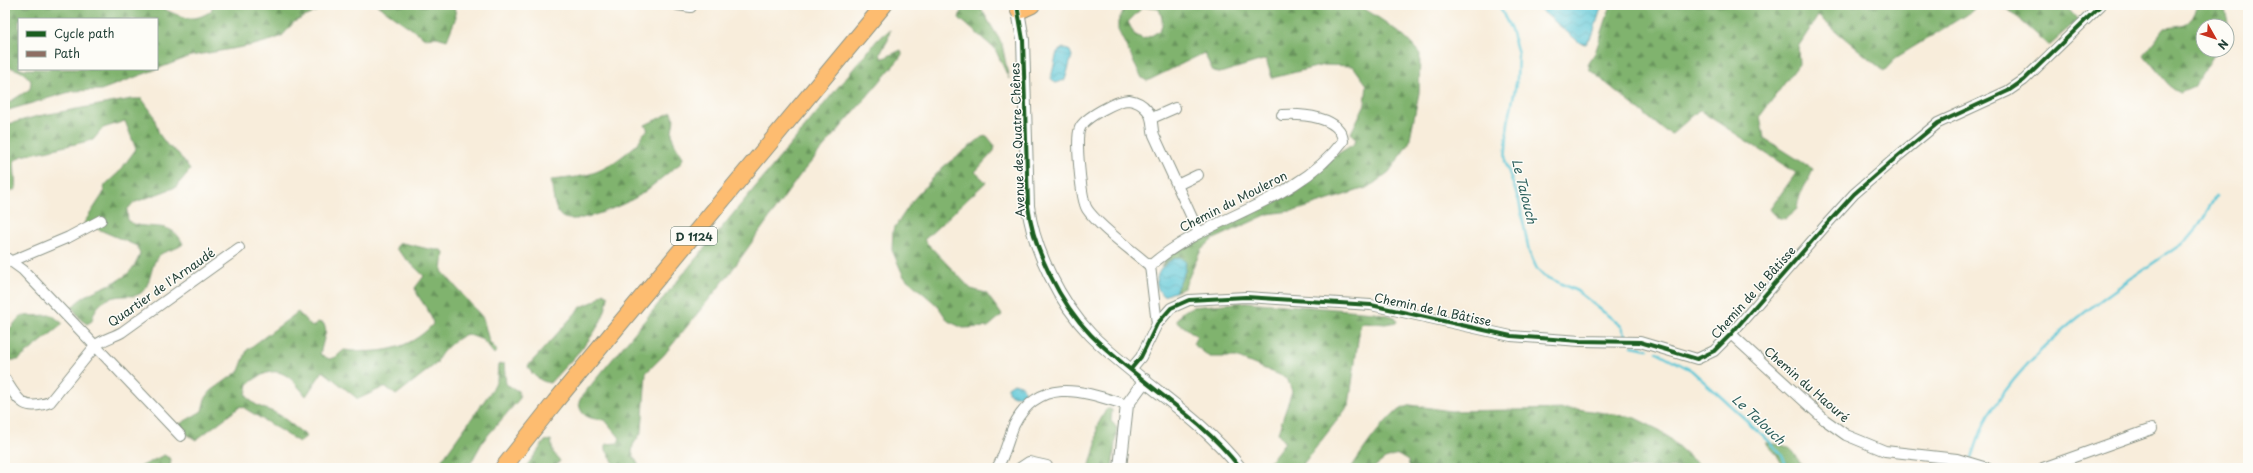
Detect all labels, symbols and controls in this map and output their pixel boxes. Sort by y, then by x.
legend [18,18,158,70]
north arrow [2195,18,2235,58]
text: Cycle path [54,24,115,42]
text: N [2214,36,2233,54]
text: Path [54,44,80,62]
street label: Avenue des Quatre Chênes [1005,62,1029,218]
water label: Le Talouch [1508,157,1542,226]
street label: Chemin du Mouleron [1176,166,1290,236]
road number: D 1124 [671,227,717,245]
street label: Chemin de la Bâtisse [1706,242,1800,342]
street label: Quartier de l'Arnaudé [104,243,218,331]
street label: Chemin de la Bâtisse [1373,288,1493,330]
street label: Chemin du Haouré [1761,342,1853,426]
water label: Le Talouch [1728,389,1790,449]

